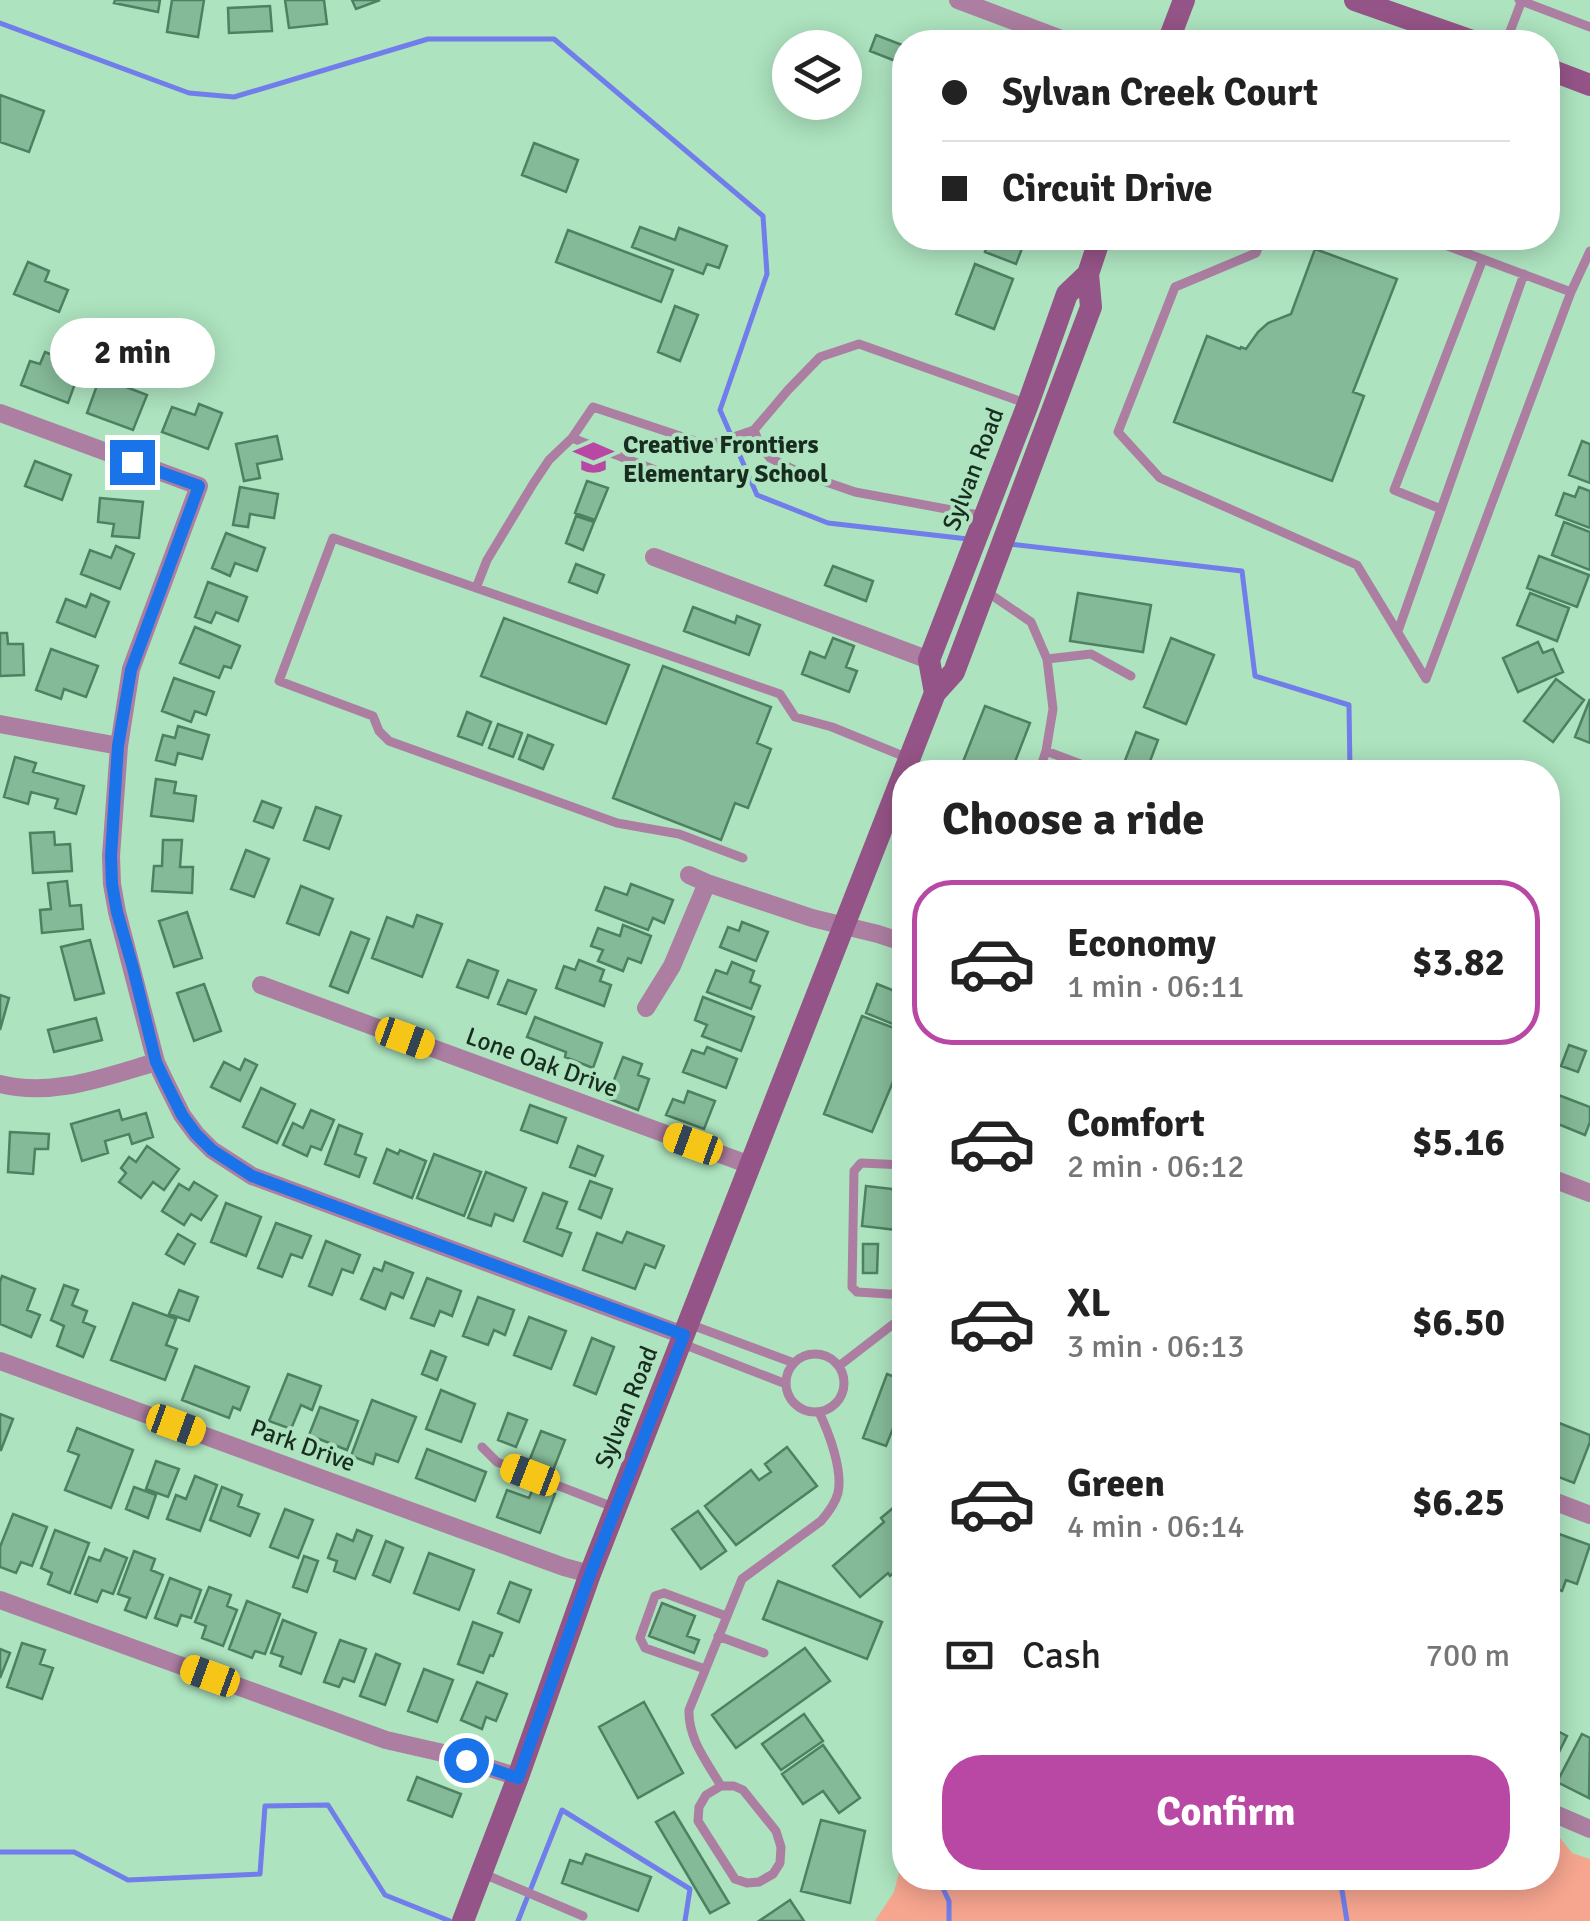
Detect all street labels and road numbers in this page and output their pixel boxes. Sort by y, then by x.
street label: Sylvan Road [935,403,1011,535]
street label: Lone Oak Drive [462,1020,622,1104]
street label: Sylvan Road [588,1341,664,1473]
street label: Park Drive [246,1412,360,1478]

